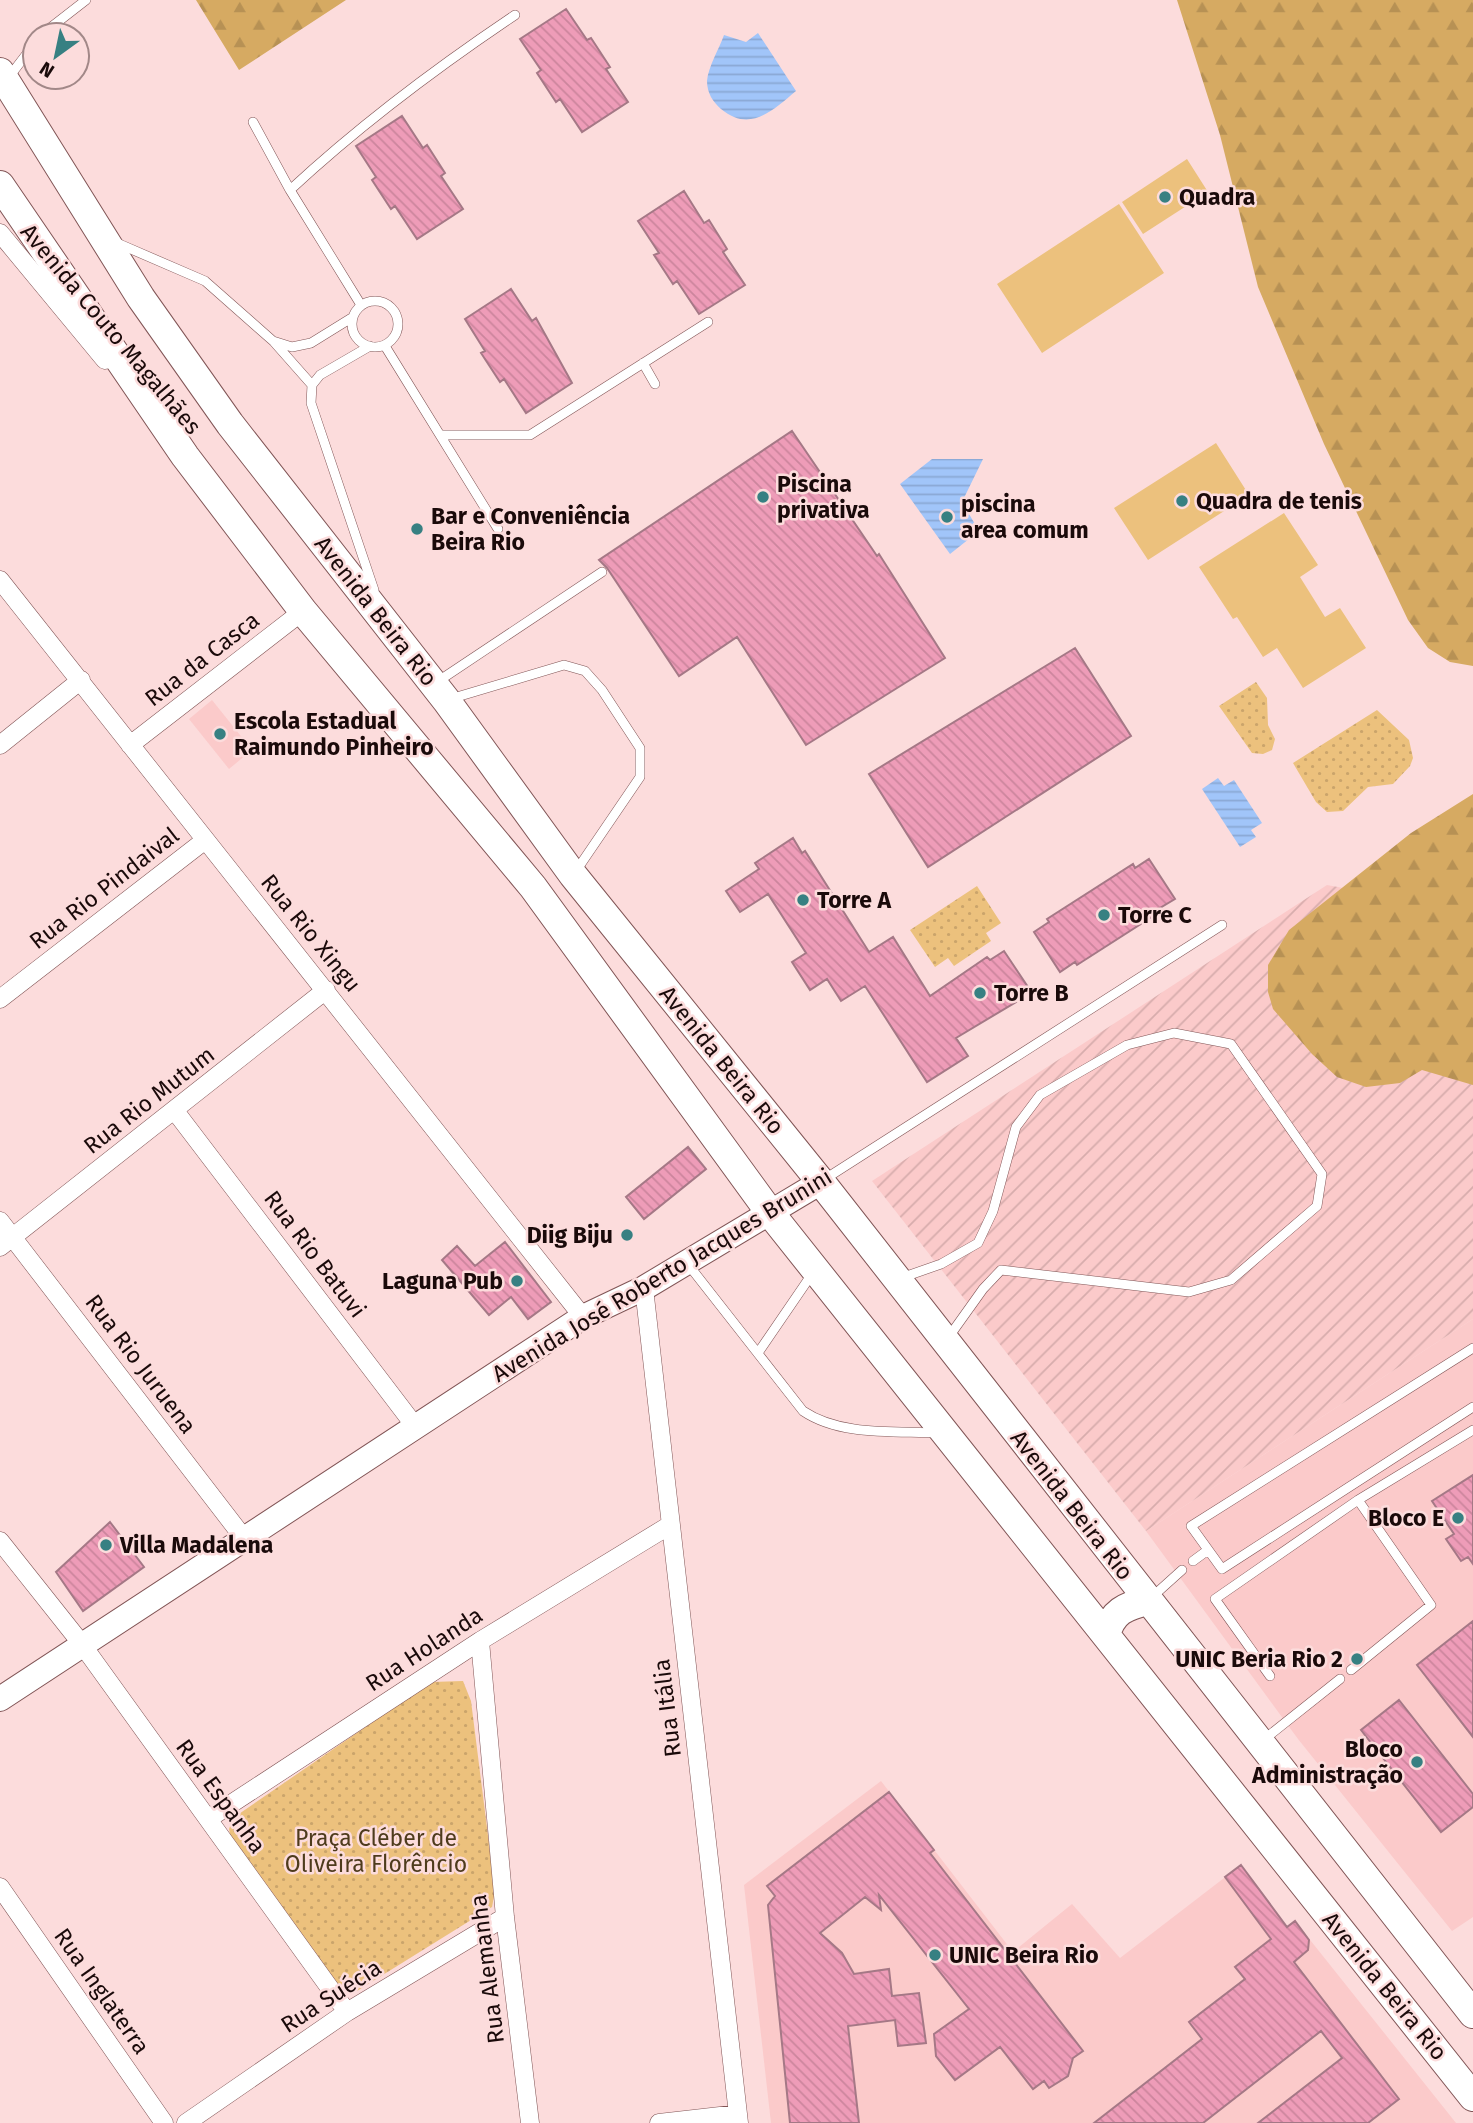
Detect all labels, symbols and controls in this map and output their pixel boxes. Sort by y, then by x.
north arrow [21,21,91,91]
text: N [35,57,59,83]
place label: Quadra [1179,183,1255,211]
marker: Quadra [1157,189,1173,205]
street label: Avenida Couto Magalhães [15,218,207,440]
place label: Piscina privativa [777,470,870,524]
place label: Quadra de tenis [1196,487,1362,515]
marker: Piscina privativa [755,489,771,505]
place label: piscina area comum [961,490,1089,544]
marker: Quadra de tenis [1174,493,1190,509]
place label: Bar e Conveniência Beira Rio [431,502,630,556]
marker: piscina area comum [939,509,955,525]
marker: Bar e Conveniência Beira Rio [409,521,425,537]
street label: Avenida Beira Rio [309,530,443,692]
street label: Rua da Casca [139,606,265,712]
place label: Escola Estadual Raimundo Pinheiro [234,707,434,761]
marker: Escola Estadual Raimundo Pinheiro [212,726,228,742]
street label: Rua Rio Pindaival [24,821,184,955]
street label: Rua Rio Xingu [255,868,367,998]
place label: Torre A [817,886,891,914]
marker: Torre A [795,892,811,908]
place label: Torre C [1118,901,1192,929]
marker: Torre C [1096,907,1112,923]
place label: Torre B [994,979,1069,1007]
street label: Avenida Beira Rio [654,980,790,1140]
marker: Torre B [972,985,988,1001]
street label: Rua Rio Mutum [78,1040,220,1160]
street label: Avenida José Roberto Jacques Brunini [487,1162,837,1388]
street label: Rua Rio Batuvi [258,1185,372,1323]
place label: Diig Biju [527,1221,613,1249]
marker: Diig Biju [619,1227,635,1243]
place label: Laguna Pub [382,1267,503,1295]
marker: Laguna Pub [509,1273,525,1289]
street label: Rua Rio Juruena [80,1289,202,1439]
street label: Avenida Beira Rio [1005,1424,1139,1586]
place label: Bloco E [1368,1504,1444,1532]
marker: Bloco E [1450,1510,1466,1526]
place label: Villa Madalena [119,1531,273,1559]
marker: Villa Madalena [98,1537,114,1553]
street label: Rua Holanda [360,1601,488,1697]
place label: UNIC Beria Rio 2 [1175,1645,1343,1673]
marker: UNIC Beria Rio 2 [1349,1651,1365,1667]
street label: Rua Itália [647,1657,687,1759]
street label: Rua Espanha [170,1733,272,1859]
place label: Bloco Administração [1251,1735,1403,1790]
marker: Bloco Administração [1409,1754,1425,1770]
park label: Praça Cléber de Oliveira Florêncio [285,1824,467,1878]
street label: Rua Alemanha [464,1893,510,2045]
street label: Avenida Beira Rio [1317,1906,1453,2066]
street label: Rua Inglaterra [48,1923,156,2059]
place label: UNIC Beira Rio [949,1941,1099,1969]
marker: UNIC Beira Rio [927,1947,943,1963]
street label: Rua Suécia [275,1953,387,2039]

